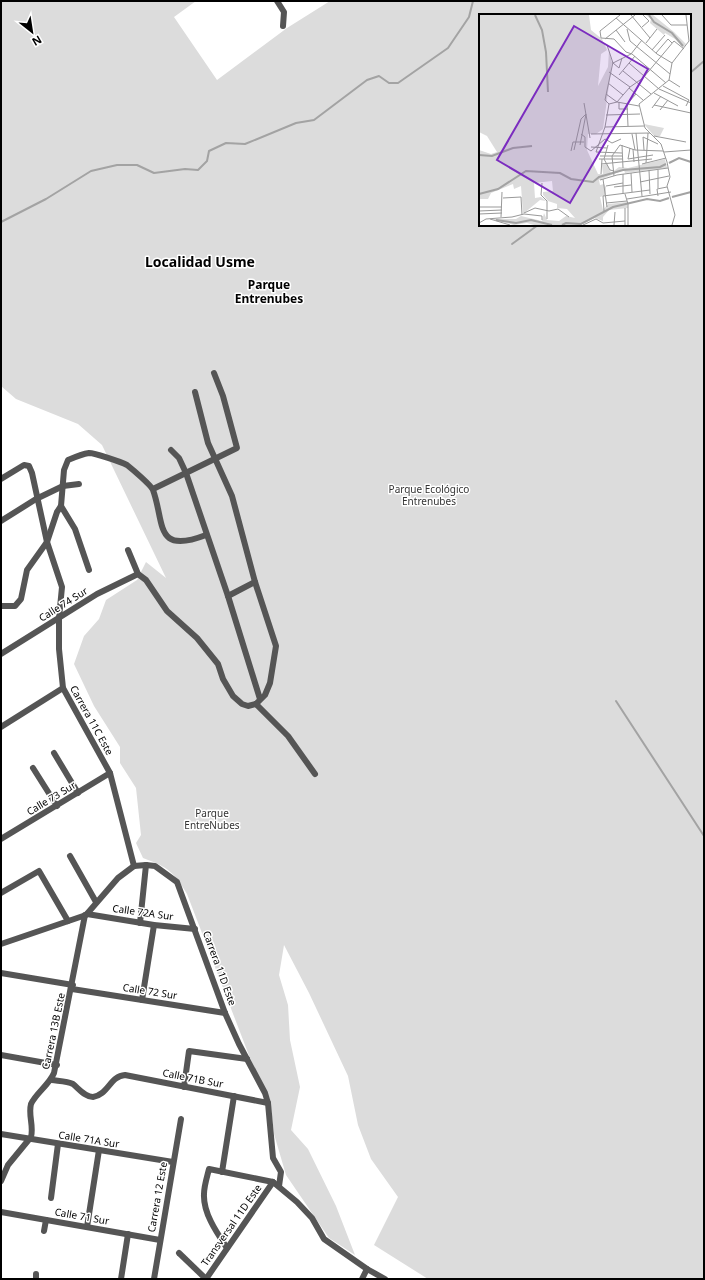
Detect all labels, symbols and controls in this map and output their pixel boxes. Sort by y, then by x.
north arrow [12,12,52,52]
inset map [479,14,691,226]
text: N [30,32,45,50]
district label: Localidad Usme [145,252,255,271]
district label: Parque Entrenubes [235,276,303,307]
park label: Parque Ecológico Entrenubes [389,482,469,508]
street label: Calle 74 Sur [36,583,90,625]
street label: Carrera 11C Este [67,683,117,758]
street label: Calle 73 Sur [24,778,78,818]
park label: Parque EntreNubes [184,806,240,832]
street label: Calle 72A Sur [112,901,174,923]
street label: Carrera 11D Este [200,929,240,1008]
street label: Calle 72 Sur [122,980,178,1002]
street label: Carrera 13B Este [38,991,68,1071]
street label: Calle 71B Sur [161,1065,225,1091]
street label: Calle 71A Sur [58,1127,120,1151]
street label: Carrera 12 Este [144,1160,170,1233]
street label: Transversal 11D Este [197,1181,265,1269]
street label: Calle 71 Sur [54,1204,110,1228]

